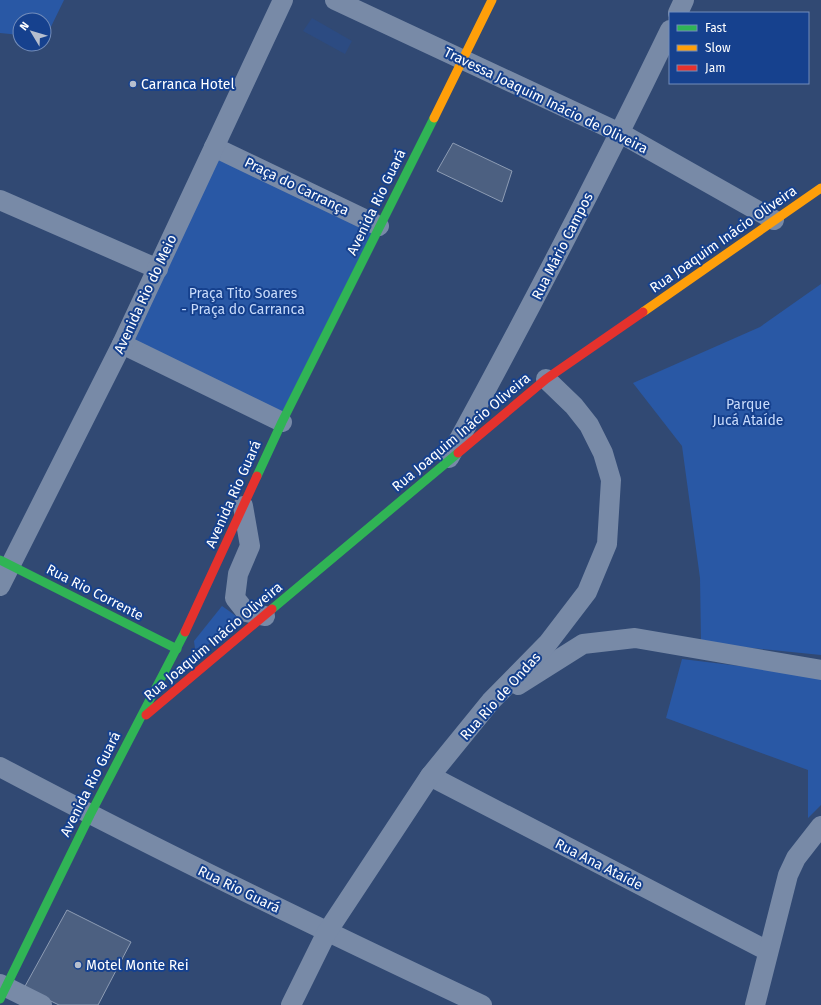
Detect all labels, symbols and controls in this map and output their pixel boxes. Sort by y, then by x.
north arrow [12,12,52,52]
legend [669,12,809,84]
text: N [17,19,32,33]
text: Fast [705,21,727,35]
text: Slow [705,41,731,55]
street label: Travessa Joaquim Inácio de Oliveira [441,44,650,157]
text: Jam [705,61,725,75]
place label: Carranca Hotel [141,76,235,93]
marker: Carranca Hotel [128,79,138,89]
street label: Avenida Rio Guará [343,146,409,258]
street label: Praça do Carrança [242,154,352,219]
street label: Rua Joaquim Inácio Oliveira [647,182,800,297]
street label: Rua Mário Campos [528,189,597,303]
street label: Avenida Rio do Meio [110,232,181,357]
park label: Praça Tito Soares - Praça do Carranca [181,285,305,318]
street label: Rua Joaquim Inácio Oliveira [389,370,534,495]
park label: Parque Jucá Ataíde [713,396,783,429]
street label: Avenida Rio Guará [202,438,265,551]
street label: Rua Rio Corrente [43,561,146,624]
street label: Rua Joaquim Inácio Oliveira [141,579,286,704]
street label: Rua Rio de Ondas [456,649,545,744]
street label: Avenida Rio Guará [57,729,124,840]
street label: Rua Ana Ataíde [552,835,645,894]
street label: Rua Rio Guará [195,862,283,917]
place label: Motel Monte Rei [86,957,189,974]
marker: Motel Monte Rei [73,960,83,970]

